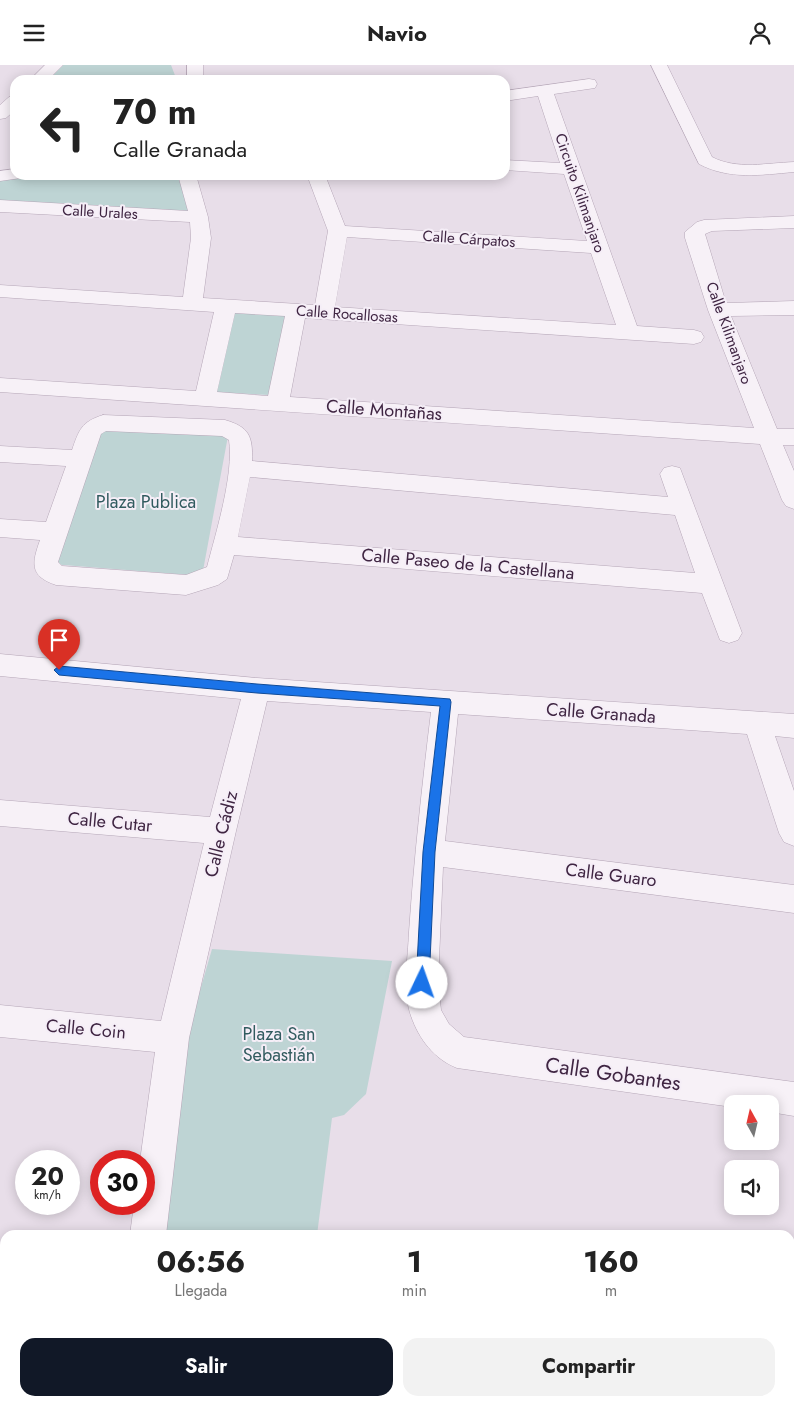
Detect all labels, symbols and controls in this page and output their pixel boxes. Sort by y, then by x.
text: Navio [367,17,427,49]
icon: menu [20,19,48,47]
icon: person [746,19,774,47]
text: 70 m [113,87,196,137]
icon: left [30,95,95,160]
street label: Circuito Kilimanjaro [549,130,611,256]
text: Calle Granada [113,133,247,165]
street label: Calle Urales [62,199,138,225]
street label: Calle Cárpatos [422,225,516,253]
street label: Calle Kilimanjaro [700,279,758,387]
street label: Calle Rocallosas [295,299,399,329]
street label: Calle Montañas [325,393,443,427]
park label: Plaza Publica [96,489,196,515]
street label: Calle Paseo de la Castellana [360,542,576,586]
pin [38,619,80,670]
icon: arrive [45,626,73,654]
street label: Calle Granada [545,696,657,730]
street label: Calle Cádiz [198,787,244,880]
street label: Calle Cutar [67,805,154,839]
street label: Calle Guaro [564,857,658,894]
position arrow [395,956,447,1008]
street label: Calle Coin [45,1013,127,1045]
park label: Plaza San Sebastián [243,1021,315,1068]
street label: Calle Gobantes [543,1050,683,1098]
north arrow [724,1095,779,1150]
map controls [724,1095,779,1215]
speed limit sign: 30 [90,1150,155,1215]
text: 20 [31,1158,64,1194]
button: sound [724,1160,779,1215]
text: km/h [34,1186,61,1204]
text: 06:56 [156,1240,245,1283]
text: 1 [407,1240,422,1283]
text: 160 [583,1240,639,1283]
text: Llegada [175,1279,227,1302]
text: min [402,1279,427,1302]
text: m [605,1279,617,1302]
button: Salir [20,1338,393,1396]
button: Compartir [403,1338,775,1396]

